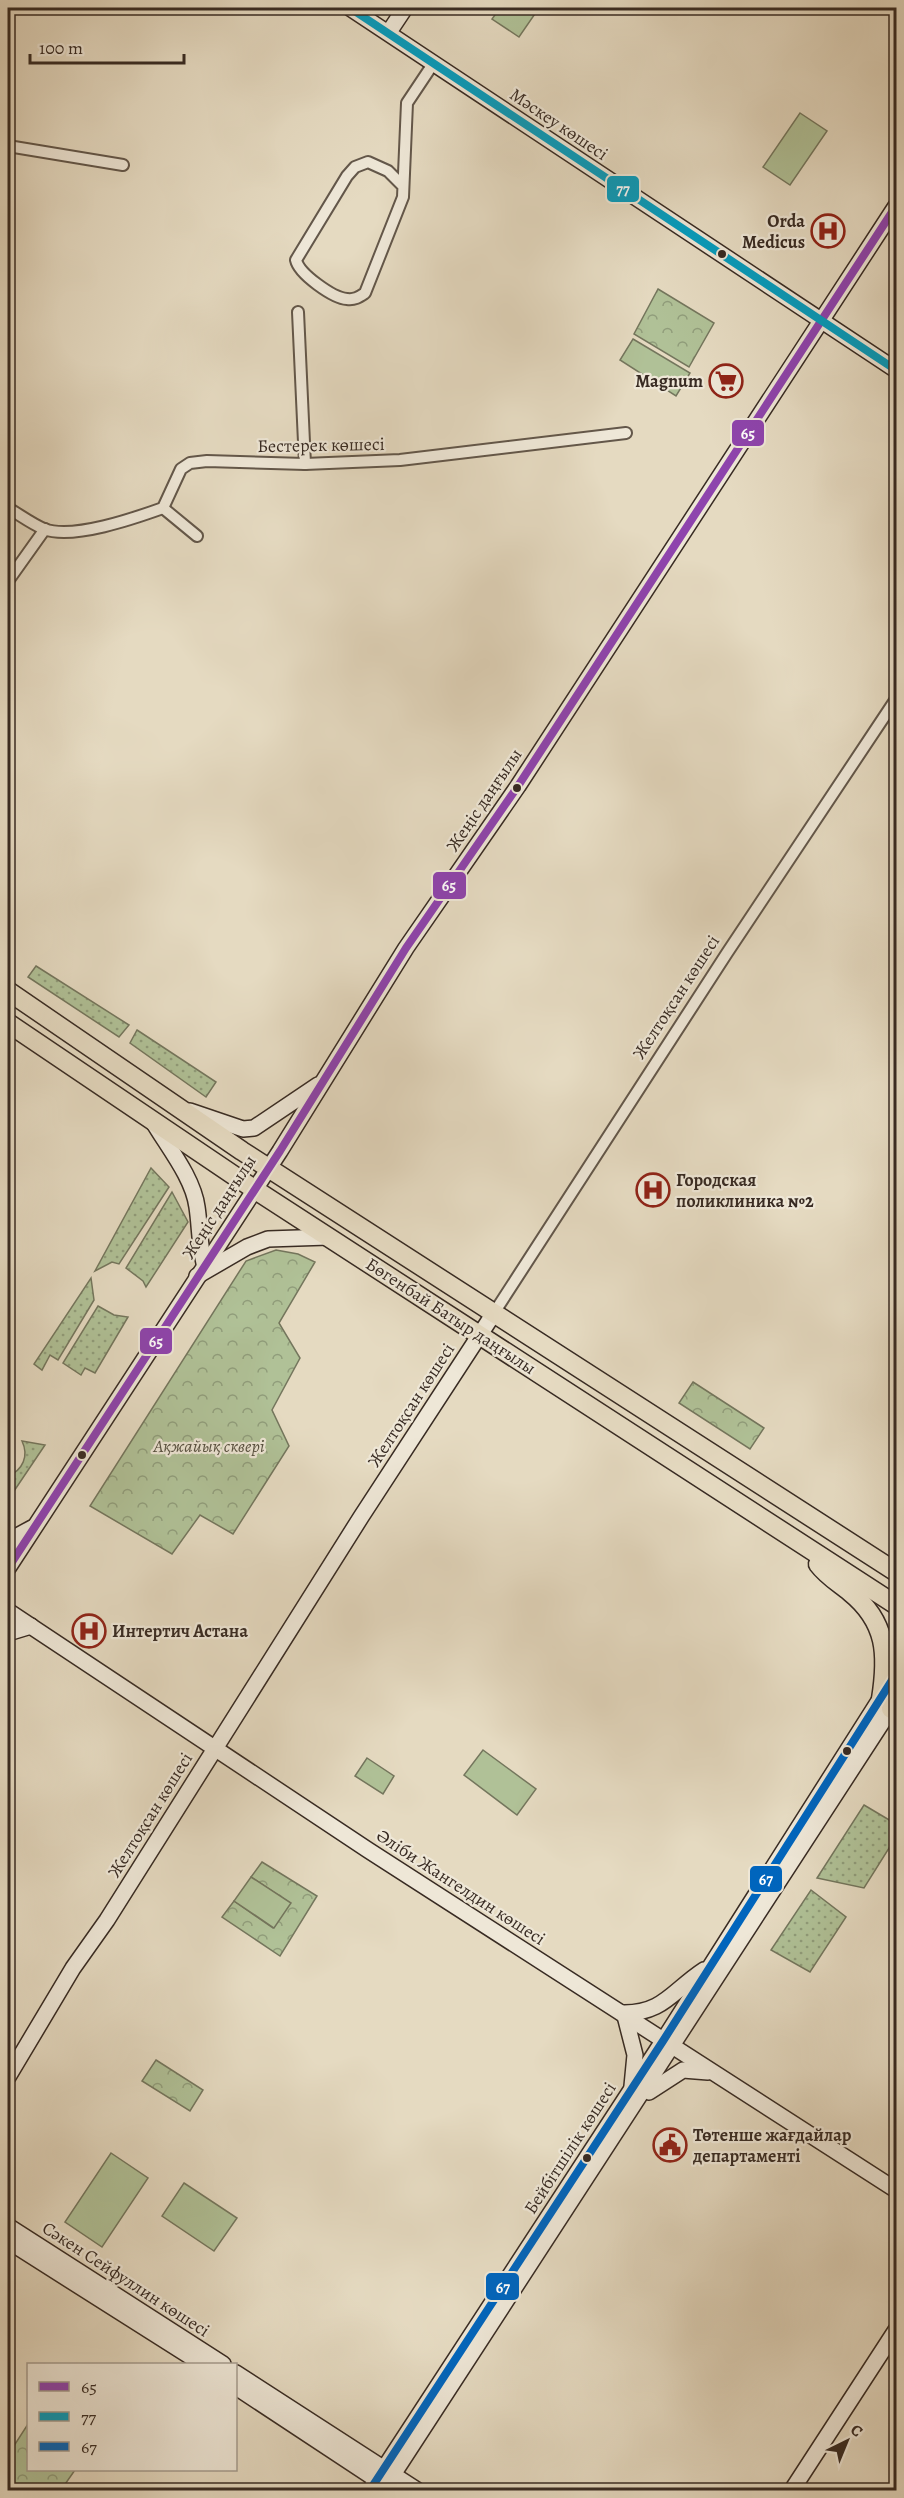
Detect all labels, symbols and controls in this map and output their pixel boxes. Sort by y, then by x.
scale bar [30,27,184,65]
text: 100 m [39,36,83,60]
street label: Мәскеу көшесі [505,82,613,166]
line badge: 77 [606,175,640,203]
text: 77 [616,179,630,201]
place label: Orda Medicus [742,209,805,254]
hospital icon: Orda Medicus [810,213,846,249]
unlabelled marker [716,248,728,260]
supermarket icon: Magnum [708,363,744,399]
place label: Magnum [635,369,703,393]
line badge: 65 [731,419,765,447]
text: 65 [741,423,755,445]
street label: Бестерек көшесі [257,432,385,458]
street label: Жеңіс даңғылы [441,744,527,856]
unlabelled marker [511,782,523,794]
line badge: 65 [432,871,467,900]
text: 65 [442,875,456,897]
street label: Желтоқсан көшесі [627,930,725,1064]
street label: Жеңіс даңғылы [176,1150,262,1264]
place label: Городская поликлиника №2 [676,1168,814,1213]
hospital icon: Городская поликлиника №2 [635,1172,671,1208]
street label: Бөгенбай Батыр даңғылы [361,1252,541,1380]
line badge: 65 [139,1327,173,1355]
text: 65 [149,1331,163,1353]
street label: Желтоқсан көшесі [362,1338,460,1472]
park label: Ақжайық сквері [152,1434,265,1458]
unlabelled marker [76,1449,88,1461]
hospital icon: Интертич Астана [71,1613,107,1649]
place label: Интертич Астана [112,1619,248,1643]
unlabelled marker [841,1745,853,1757]
street label: Желтоқсан көшесі [102,1748,198,1882]
street label: Әліби Жангелдин көшесі [372,1823,550,1951]
line badge: 67 [749,1865,783,1893]
text: 67 [759,1869,773,1891]
street label: Бейбітшілік көшесі [518,2077,622,2219]
place label: Төтенше жағдайлар департаменті [692,2123,852,2168]
public building icon: Төтенше жағдайлар департаменті [652,2127,688,2163]
unlabelled marker [581,2152,593,2164]
street label: Сәкен Сейфуллин көшесі [38,2216,214,2342]
line badge: 67 [485,2272,520,2301]
text: 67 [496,2277,510,2299]
legend [27,2363,237,2471]
text: 65 [81,2375,97,2399]
text: 77 [81,2405,97,2429]
north arrow [817,2411,877,2471]
text: С [845,2419,868,2442]
text: 67 [81,2435,97,2459]

